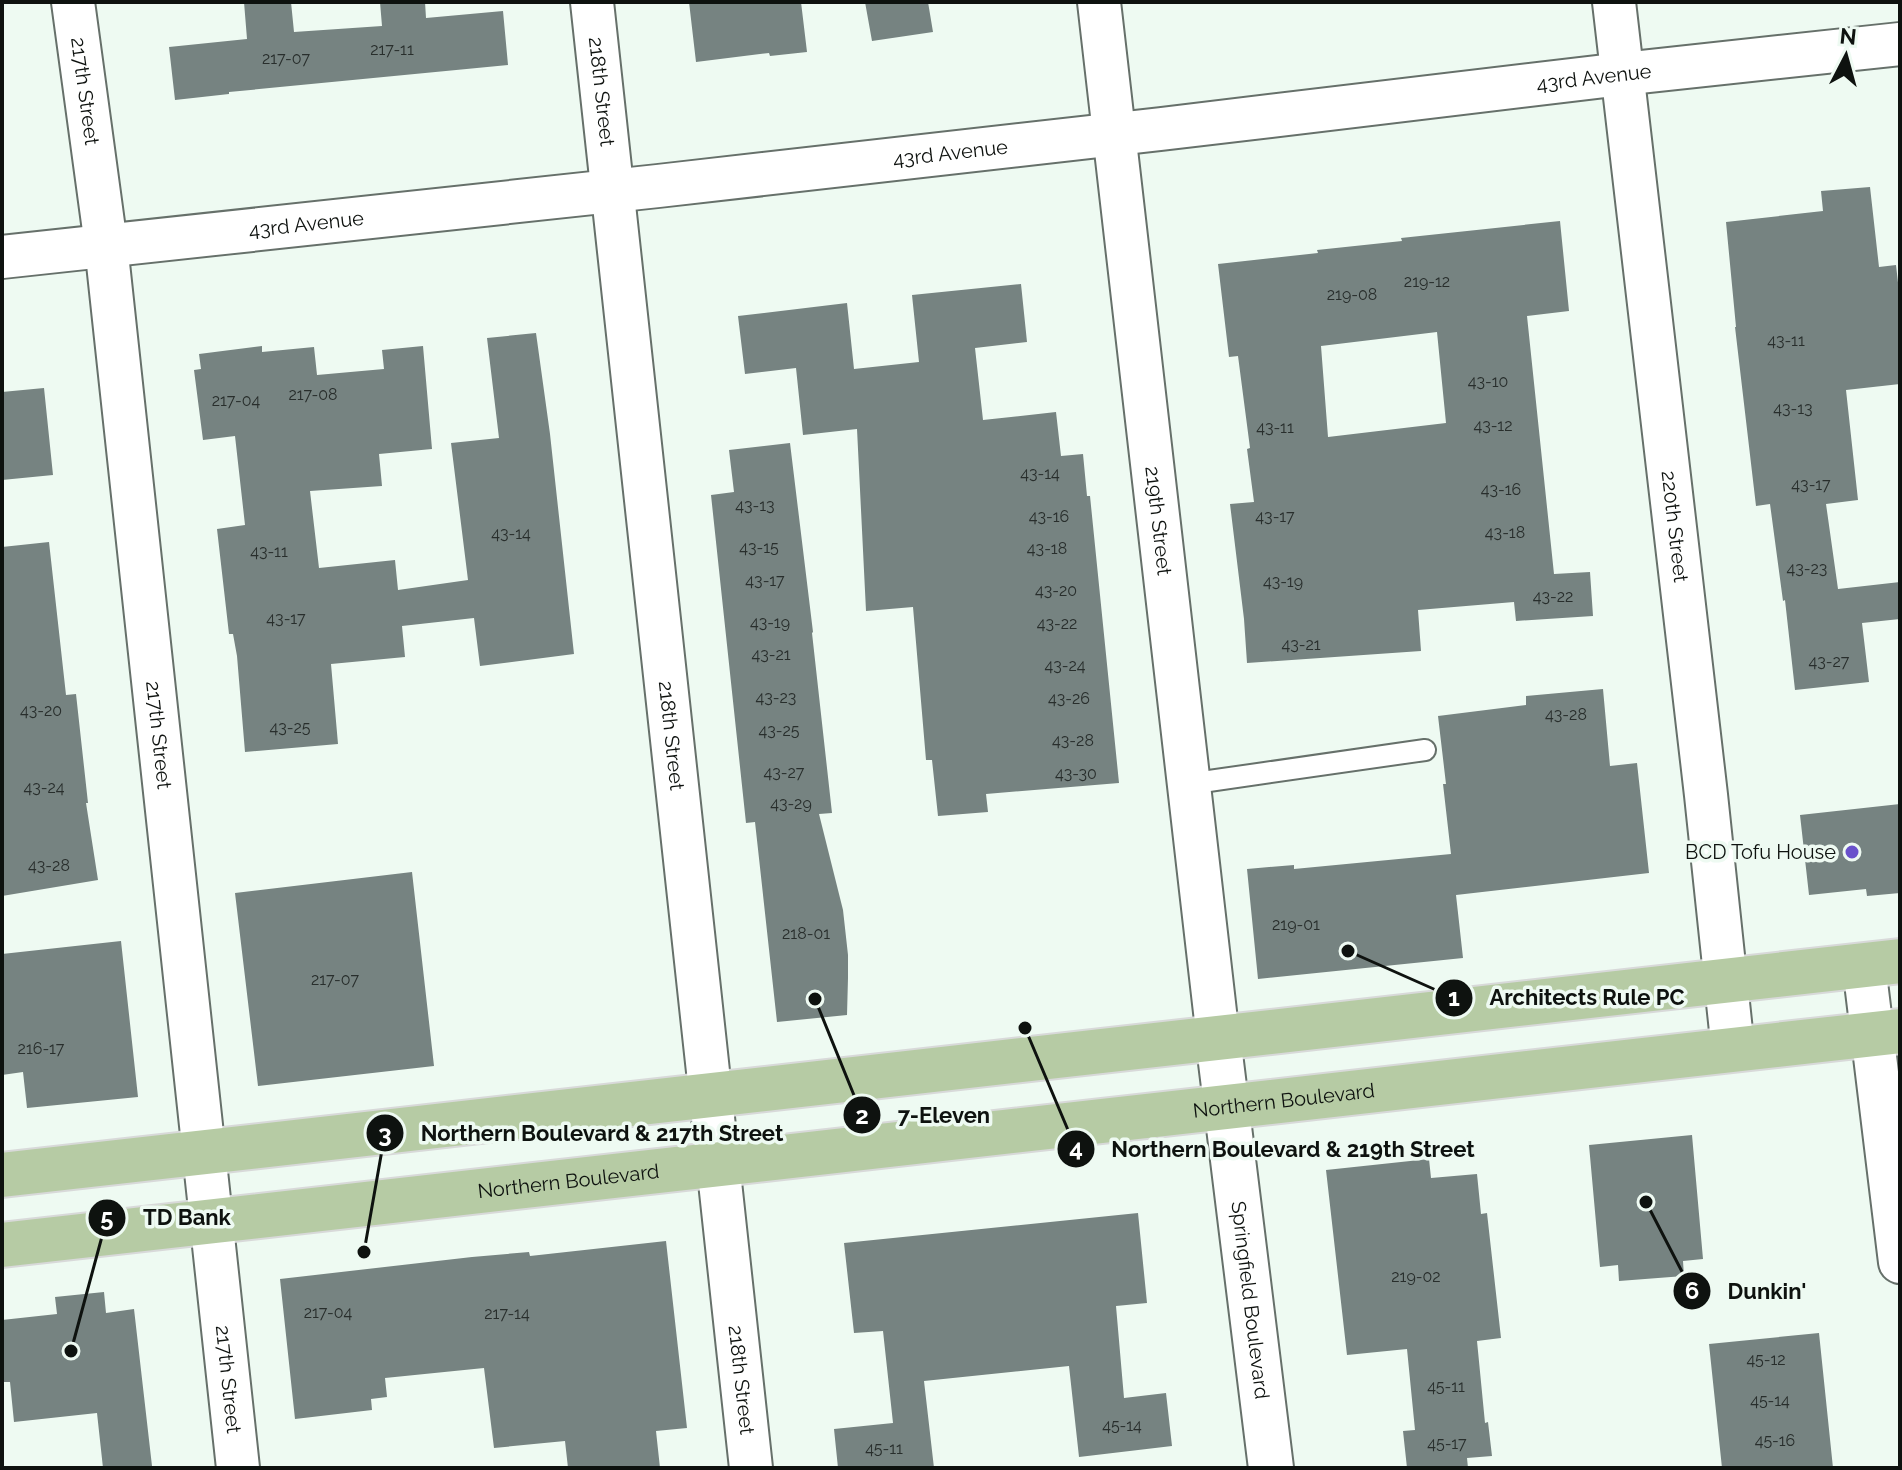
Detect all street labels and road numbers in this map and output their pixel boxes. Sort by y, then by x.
street label: 217th Street [66,36,104,147]
street label: 218th Street [584,36,620,148]
street label: 43rd Avenue [1535,59,1653,96]
street label: 43rd Avenue [892,134,1009,171]
street label: 43rd Avenue [247,206,365,242]
street label: 219th Street [1140,465,1177,577]
street label: 220th Street [1656,469,1693,584]
street label: 217th Street [141,680,177,790]
street label: 218th Street [654,680,689,792]
street label: Northern Boulevard [1192,1078,1376,1123]
street label: Northern Boulevard [476,1159,661,1203]
street label: Springfield Boulevard [1226,1200,1274,1400]
street label: 217th Street [211,1324,246,1435]
street label: 218th Street [724,1324,759,1436]

